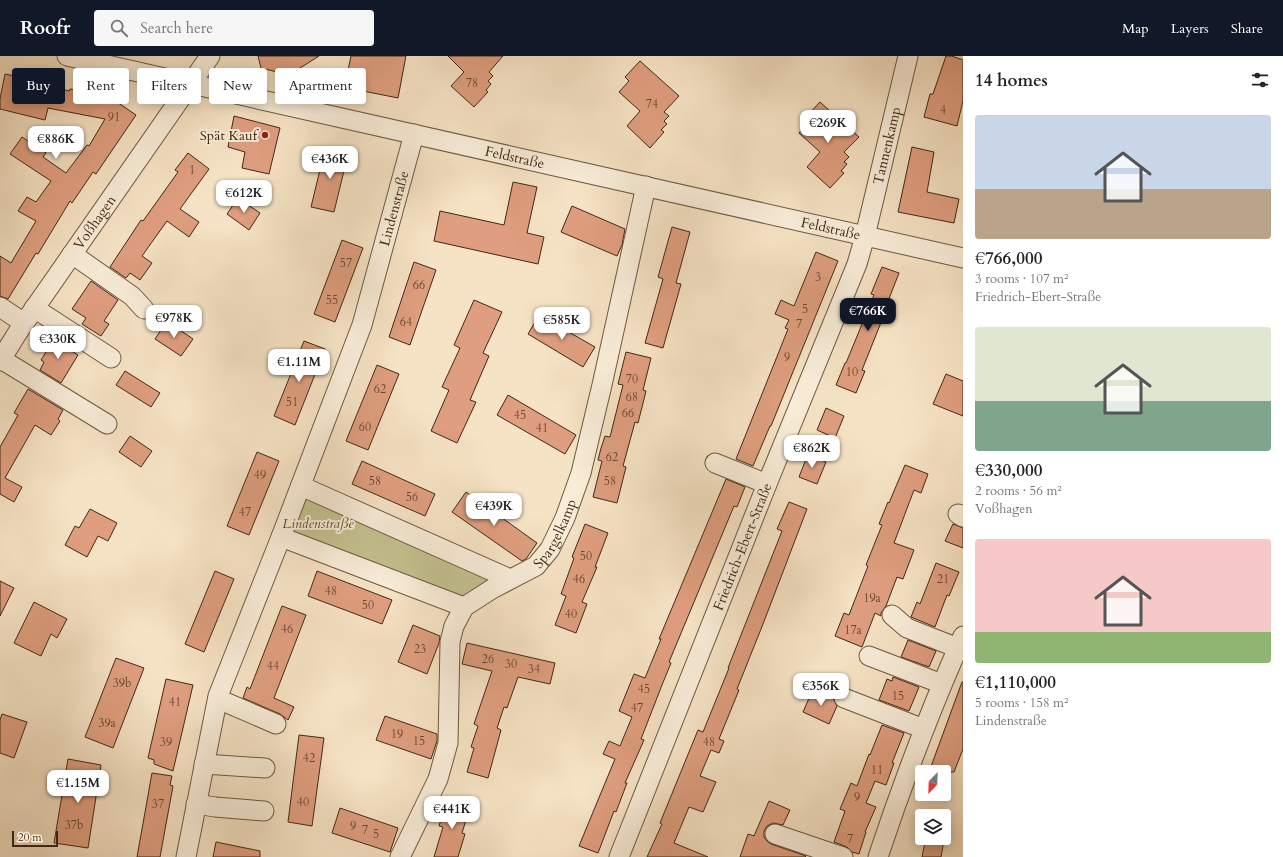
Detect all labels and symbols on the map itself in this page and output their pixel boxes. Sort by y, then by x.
house number: 78 [466,75,478,91]
house number: 74 [646,96,658,112]
house number: 4 [940,102,946,118]
street label: Tannenkamp [869,105,906,187]
house number: 91 [108,109,120,125]
pin: €269K [800,110,856,144]
pin: €886K [28,126,84,160]
place label: Spät Kauf [200,126,260,145]
marker: Spät Kauf [260,130,270,140]
street label: Feldstraße [483,142,546,173]
pin: €436K [302,146,358,180]
house number: 1 [189,162,195,178]
street label: Lindenstraße [375,169,414,248]
pin: €612K [216,180,272,214]
street label: Voßhagen [69,191,120,253]
street label: Feldstraße [799,213,862,245]
house number: 57 [340,255,352,271]
house number: 3 [815,269,821,285]
house number: 66 [413,277,425,293]
house number: 55 [326,292,338,308]
pin: €766K [840,298,896,332]
house number: 5 [802,301,808,317]
pin: €978K [146,305,202,339]
pin: €585K [534,307,590,341]
house number: 64 [400,314,412,330]
house number: 7 [796,316,802,332]
pin: €330K [30,326,86,360]
pin: €1.11M [266,349,332,383]
house number: 9 [784,349,790,365]
house number: 10 [846,364,858,380]
house number: 70 [626,371,638,387]
house number: 62 [374,381,386,397]
house number: 68 [626,389,638,405]
house number: 51 [286,394,298,410]
house number: 66 [622,405,634,421]
house number: 45 [514,407,526,423]
house number: 60 [359,419,371,435]
house number: 41 [536,420,548,436]
pin: €862K [784,435,840,469]
house number: 62 [606,449,618,465]
house number: 49 [254,467,266,483]
house number: 58 [369,473,381,489]
house number: 58 [604,473,616,489]
street label: Friedrich-Ebert-Straße [709,480,777,613]
house number: 56 [406,489,418,505]
pin: €439K [466,493,522,527]
street label: Spargelkamp [529,496,581,573]
house number: 47 [239,504,251,520]
park label: Lindenstraße [282,514,354,533]
house number: 50 [580,548,592,564]
house number: 46 [573,571,585,587]
house number: 21 [937,571,949,587]
house number: 48 [325,583,337,599]
house number: 19a [863,590,882,606]
house number: 50 [362,597,374,613]
house number: 40 [565,606,577,622]
house number: 46 [281,621,293,637]
house number: 17a [844,622,863,638]
house number: 23 [414,641,426,657]
house number: 26 [482,651,494,667]
house number: 30 [505,656,517,672]
house number: 44 [267,658,279,674]
house number: 34 [528,661,540,677]
pin: €356K [793,673,849,707]
house number: 39b [113,675,131,691]
house number: 45 [638,681,650,697]
house number: 15 [892,688,904,704]
house number: 41 [169,694,181,710]
house number: 47 [631,700,643,716]
house number: 39a [98,715,117,731]
house number: 19 [391,726,403,742]
house number: 15 [413,733,425,749]
house number: 39 [160,734,172,750]
house number: 48 [703,734,715,750]
house number: 42 [303,750,315,766]
house number: 11 [871,762,883,778]
north arrow [915,765,951,801]
pin: €1.15M [45,770,111,804]
house number: 9 [854,789,860,805]
house number: 40 [297,794,309,810]
house number: 37 [152,796,164,812]
pin: €441K [424,796,480,830]
house number: 37b [65,817,83,833]
house number: 9 [350,818,356,834]
house number: 7 [362,822,368,838]
house number: 5 [373,826,379,842]
scale bar [12,829,58,848]
house number: 7 [847,831,853,847]

